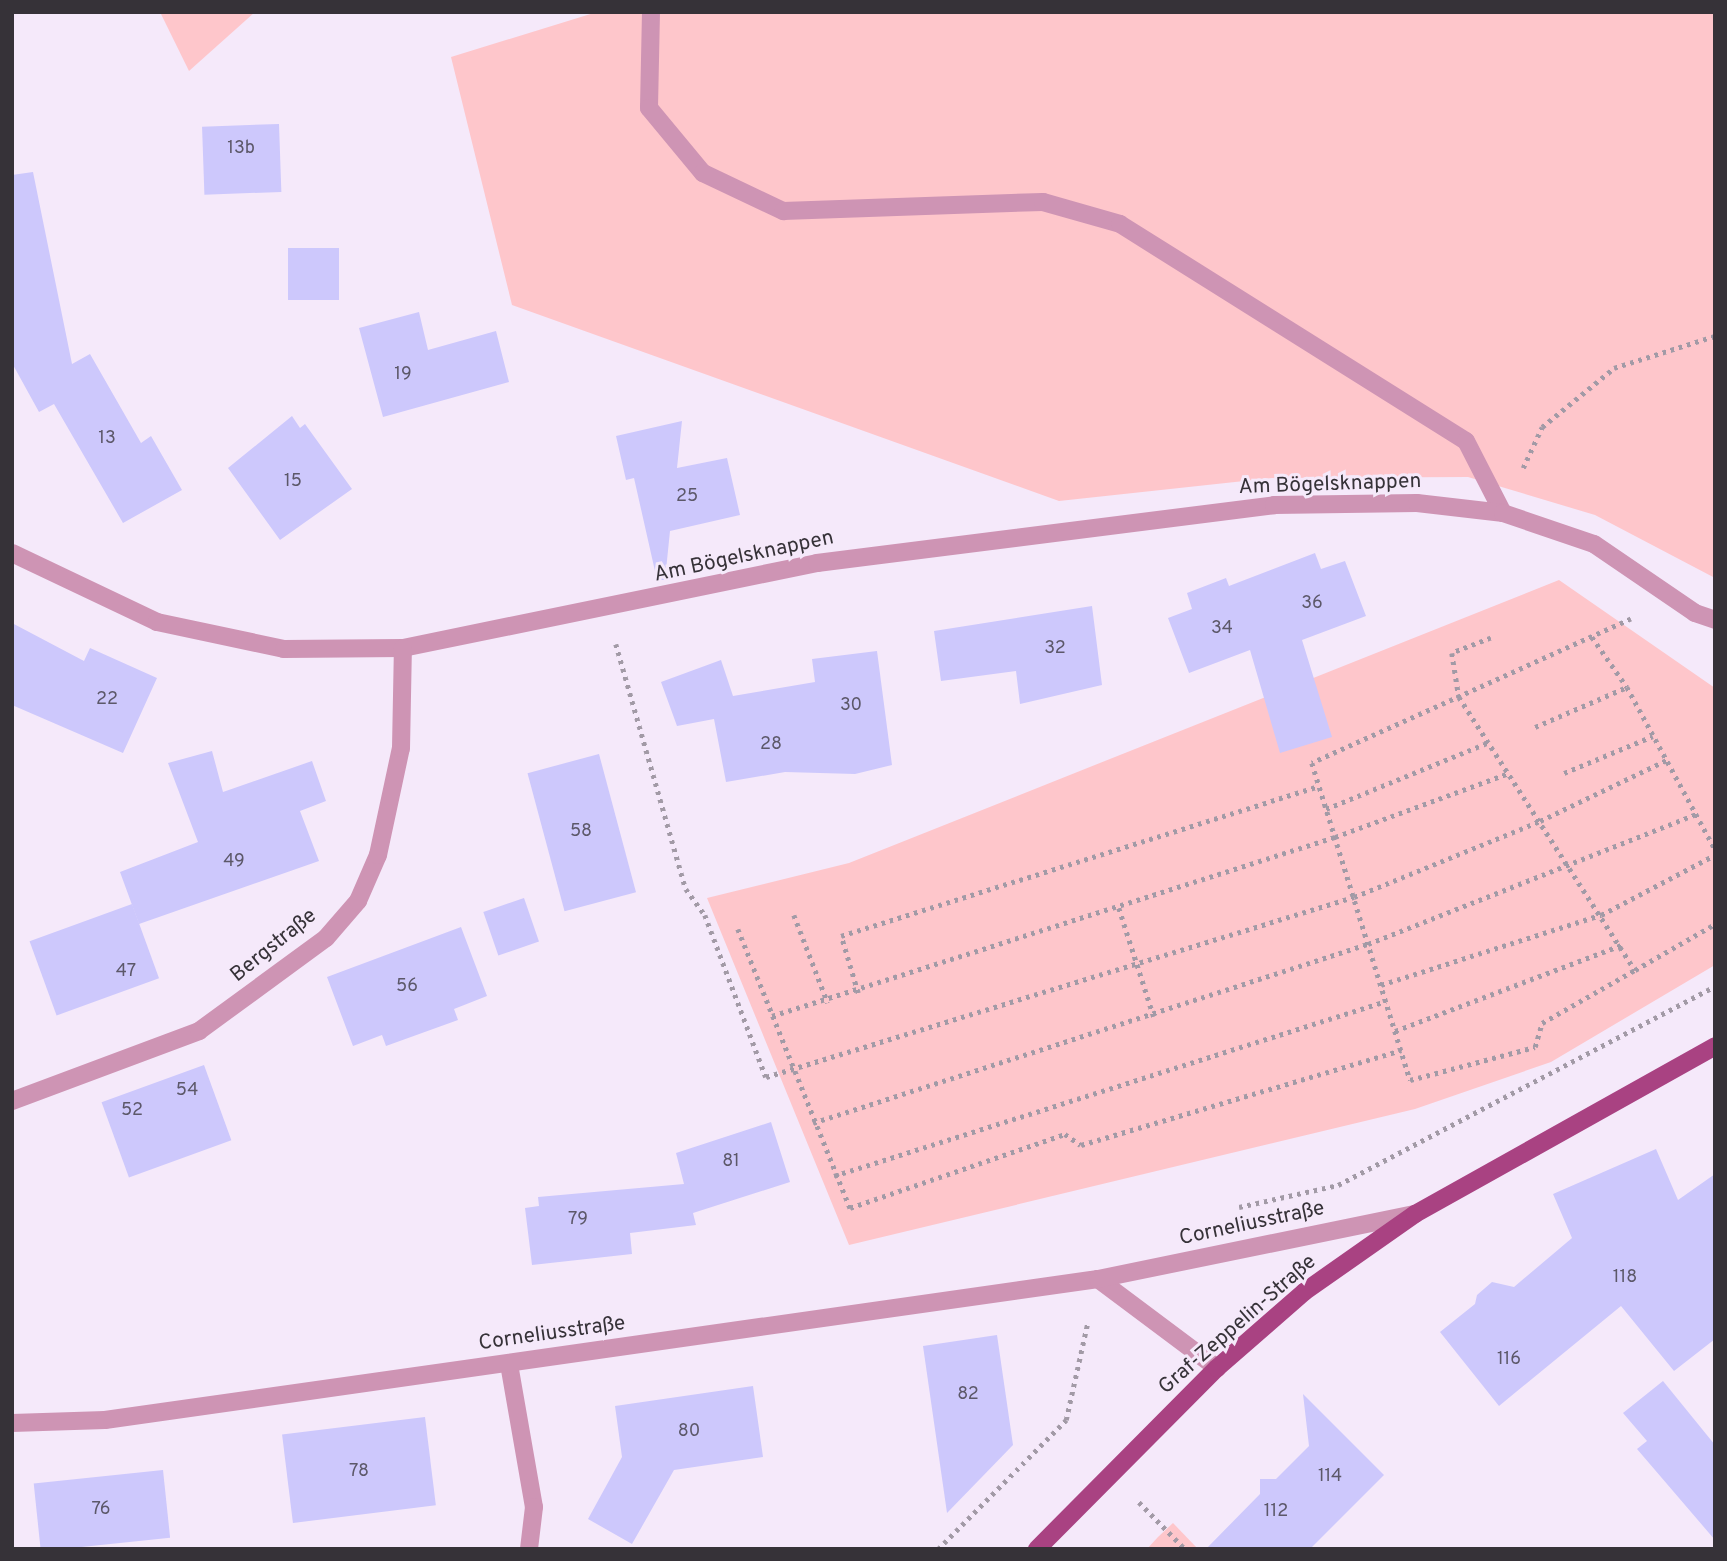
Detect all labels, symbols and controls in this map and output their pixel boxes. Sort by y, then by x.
house number: 13b [227,138,255,160]
house number: 19 [394,364,412,386]
house number: 13 [98,428,116,450]
street label: Am Bögelsknappen [1238,469,1422,501]
house number: 15 [284,471,302,493]
house number: 25 [676,486,698,508]
street label: Am Bögelsknappen [652,526,836,588]
house number: 36 [1301,593,1323,615]
house number: 34 [1211,618,1233,640]
house number: 32 [1044,638,1066,660]
house number: 22 [96,689,118,711]
house number: 30 [840,695,862,717]
house number: 28 [760,734,782,756]
house number: 58 [570,821,592,843]
house number: 49 [223,851,245,873]
street label: Bergstraße [226,904,322,988]
house number: 47 [116,961,136,983]
house number: 56 [396,976,418,998]
house number: 54 [176,1080,198,1102]
house number: 52 [121,1100,143,1122]
house number: 81 [722,1151,740,1173]
street label: Corneliusstraße [1177,1196,1327,1252]
house number: 79 [568,1209,588,1231]
street label: Graf-Zeppelin-Straße [1154,1250,1322,1400]
house number: 118 [1613,1267,1637,1289]
street label: Corneliusstraße [477,1311,627,1357]
house number: 116 [1497,1349,1521,1371]
house number: 82 [957,1384,979,1406]
house number: 80 [678,1421,700,1443]
house number: 78 [349,1461,369,1483]
house number: 114 [1318,1466,1342,1488]
house number: 76 [91,1499,111,1521]
house number: 112 [1264,1501,1288,1523]

